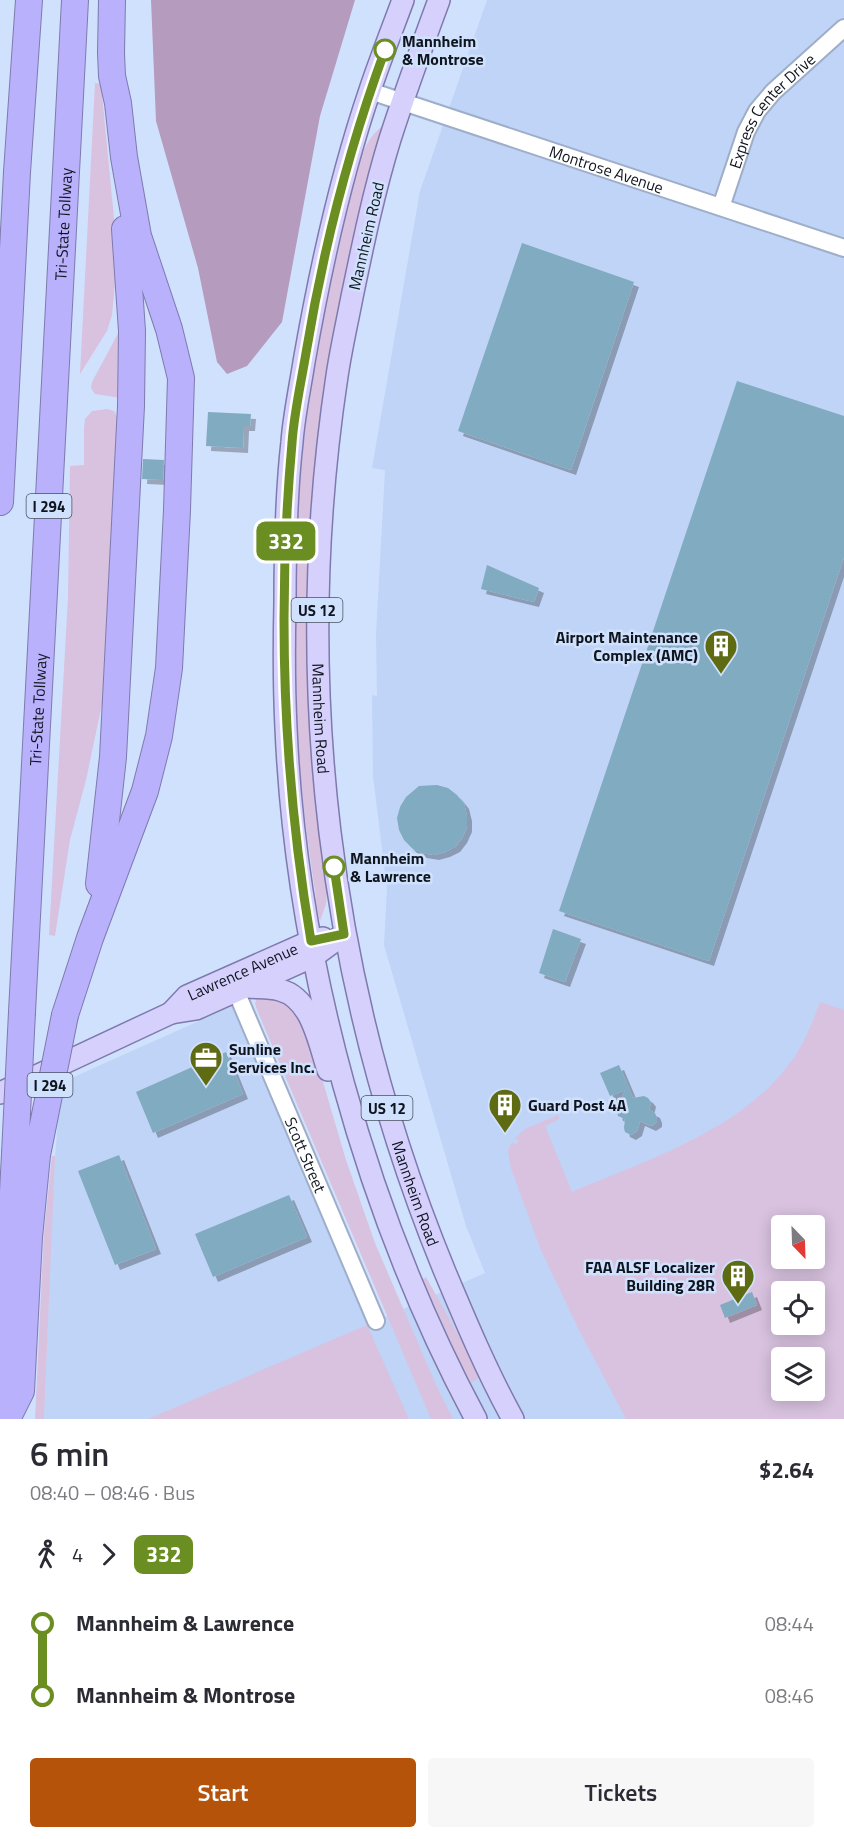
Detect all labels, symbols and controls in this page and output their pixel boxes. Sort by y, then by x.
place label: Mannheim & Montrose [402,29,484,71]
marker: Mannheim & Montrose [374,39,396,61]
street label: Express Center Drive [723,48,821,172]
street label: Montrose Avenue [546,139,667,199]
street label: Tri-State Tollway [48,167,78,281]
street label: Mannheim Road [342,180,390,292]
road number: I 294 [26,494,72,518]
line badge: 332 [252,522,320,560]
text: 332 [268,525,304,557]
road number: US 12 [292,598,342,622]
place label: Airport Maintenance Complex (AMC) [556,625,698,667]
building icon: Airport Maintenance Complex (AMC) [703,628,739,675]
street label: Tri-State Tollway [23,652,53,766]
street label: Mannheim Road [306,663,336,775]
place label: Mannheim & Lawrence [350,846,431,888]
marker: Mannheim & Lawrence [323,856,345,878]
street label: Lawrence Avenue [183,936,302,1006]
place label: Sunline Services Inc. [229,1037,315,1079]
office icon: Sunline Services Inc. [188,1040,224,1087]
road number: I 294 [28,1073,72,1097]
building icon: Guard Post 4A [487,1087,523,1134]
place label: Guard Post 4A [528,1093,627,1117]
road number: US 12 [362,1096,412,1120]
street label: Scott Street [279,1113,332,1197]
street label: Mannheim Road [386,1138,445,1250]
north arrow [771,1215,825,1269]
map controls [771,1215,825,1401]
place label: FAA ALSF Localizer Building 28R [585,1255,715,1297]
building icon: FAA ALSF Localizer Building 28R [720,1258,756,1305]
button: locate [771,1281,825,1335]
button: layers [771,1347,825,1401]
text: 6 min [30,1429,109,1479]
text: $2.64 [759,1453,814,1487]
text: 08:40 – 08:46 · Bus [30,1477,195,1508]
icon: walk [30,1538,63,1571]
icon: forward [92,1538,125,1571]
text: 332 [146,1538,181,1570]
text: 4 [72,1539,83,1570]
text: Mannheim & Lawrence [76,1606,294,1640]
text: 08:44 [765,1608,814,1639]
text: Mannheim & Montrose [76,1678,295,1712]
text: 08:46 [765,1680,814,1711]
button: Start [30,1758,416,1827]
button: Tickets [428,1758,814,1827]

